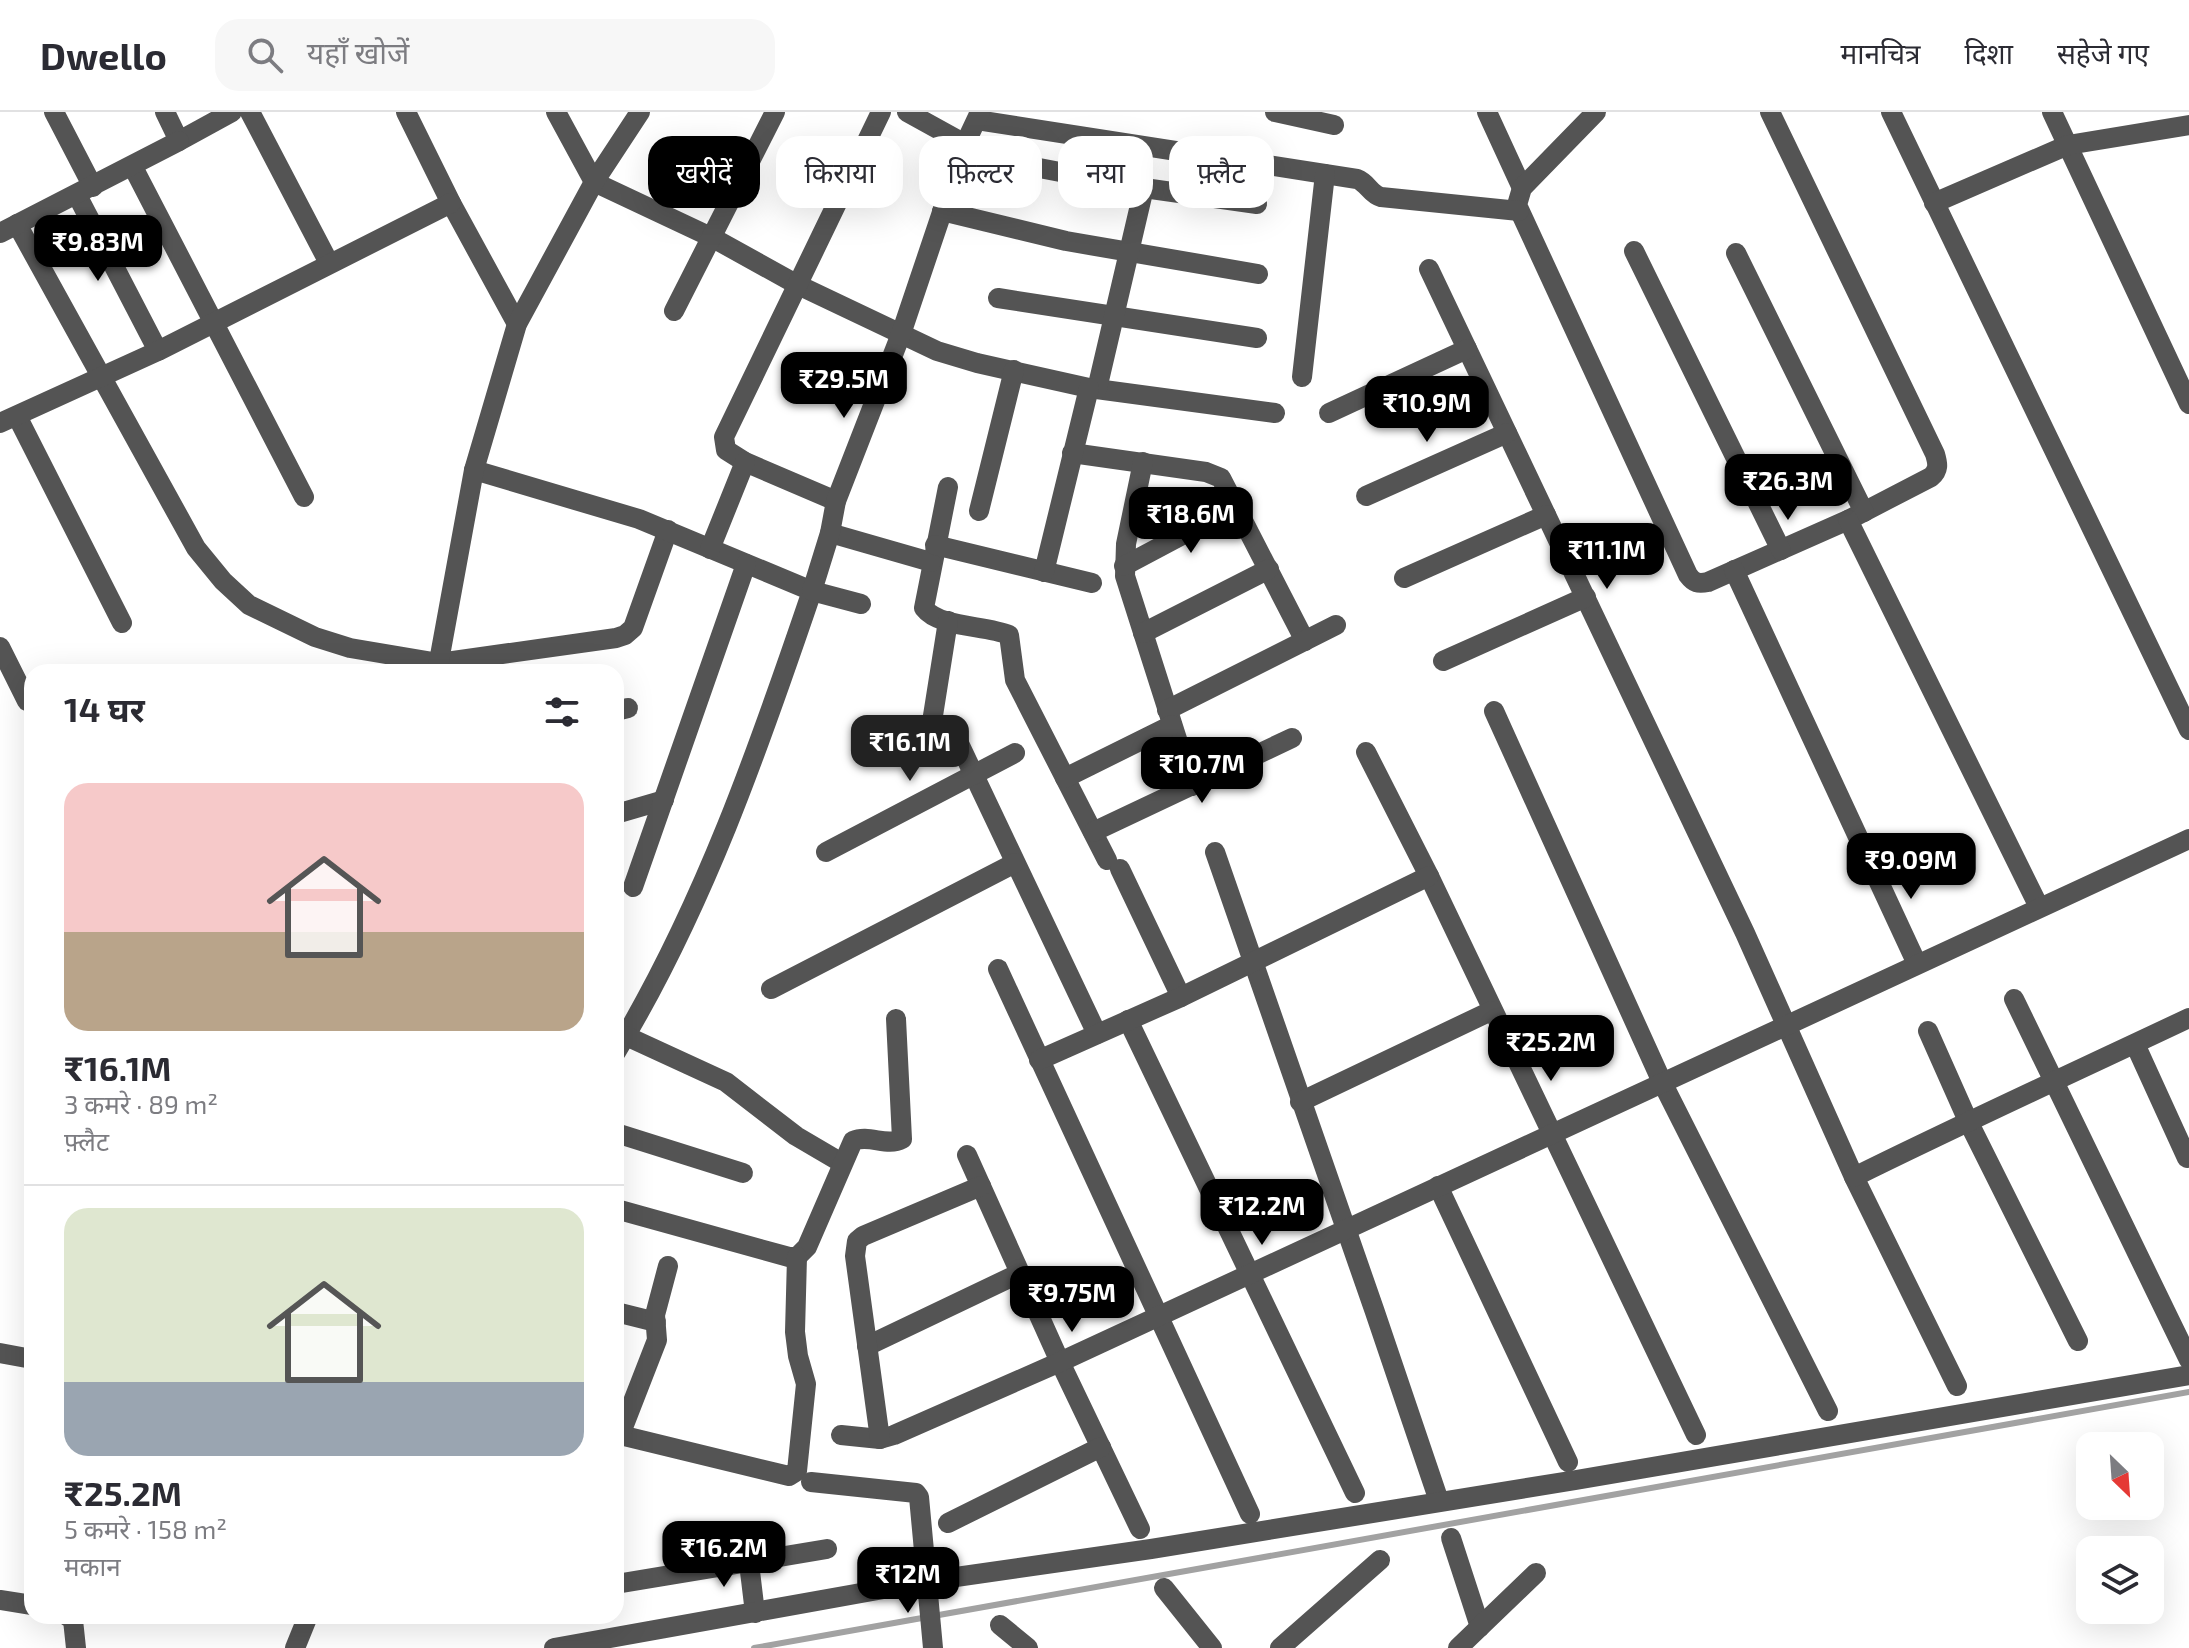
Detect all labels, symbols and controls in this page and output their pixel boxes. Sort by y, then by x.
search box [215,19,775,91]
text: Dwello [40,32,167,78]
icon: search [243,33,287,77]
text: यहाँ खोजें [307,34,409,70]
text: मानचित्र [1840,36,1921,70]
text: दिशा [1965,36,2013,70]
text: सहेजे गए [2057,36,2149,70]
chip: खरीदें [648,136,760,208]
chip: किराया [776,136,903,208]
chip: फ़िल्टर [919,136,1042,208]
chip: नया [1058,136,1153,208]
chip: फ़्लैट [1169,136,1274,208]
pin: ₹9.83M [33,215,163,283]
text: ₹9.83M [52,225,144,256]
pin: ₹29.5M [779,352,909,420]
text: ₹29.5M [799,362,889,393]
pin: ₹10.9M [1362,376,1492,444]
text: ₹10.9M [1383,386,1471,417]
pin: ₹26.3M [1723,454,1853,522]
text: ₹26.3M [1743,464,1833,495]
pin: ₹18.6M [1126,487,1256,555]
text: ₹18.6M [1147,497,1235,528]
pin: ₹11.1M [1542,523,1672,591]
text: ₹11.1M [1568,533,1646,564]
text: 14 घर [64,688,145,729]
icon: filters [540,690,584,734]
pin: ₹16.1M [845,715,975,783]
text: ₹16.1M [869,725,951,756]
pin: ₹10.7M [1137,737,1267,805]
text: ₹10.7M [1159,747,1245,778]
pin: ₹9.09M [1846,833,1976,901]
icon: home [252,835,396,979]
text: ₹9.09M [1865,843,1957,874]
pin: ₹25.2M [1486,1015,1616,1083]
text: ₹25.2M [1506,1025,1596,1056]
text: ₹16.1M [64,1047,171,1088]
text: 3 कमरे · 89 m² [64,1088,218,1119]
text: फ़्लैट [64,1125,109,1156]
pin: ₹12.2M [1197,1179,1327,1247]
text: ₹12.2M [1219,1189,1305,1220]
icon: home [252,1260,396,1404]
pin: ₹9.75M [1007,1266,1137,1334]
text: ₹9.75M [1028,1276,1116,1307]
north arrow [2076,1432,2164,1520]
map controls [2076,1432,2164,1624]
text: ₹25.2M [64,1472,182,1513]
text: 5 कमरे · 158 m² [64,1513,227,1544]
pin: ₹16.2M [659,1521,789,1589]
text: ₹16.2M [680,1531,768,1562]
button: layers [2076,1536,2164,1624]
pin: ₹12M [861,1547,955,1615]
text: मकान [64,1550,121,1581]
text: ₹12M [875,1557,941,1588]

